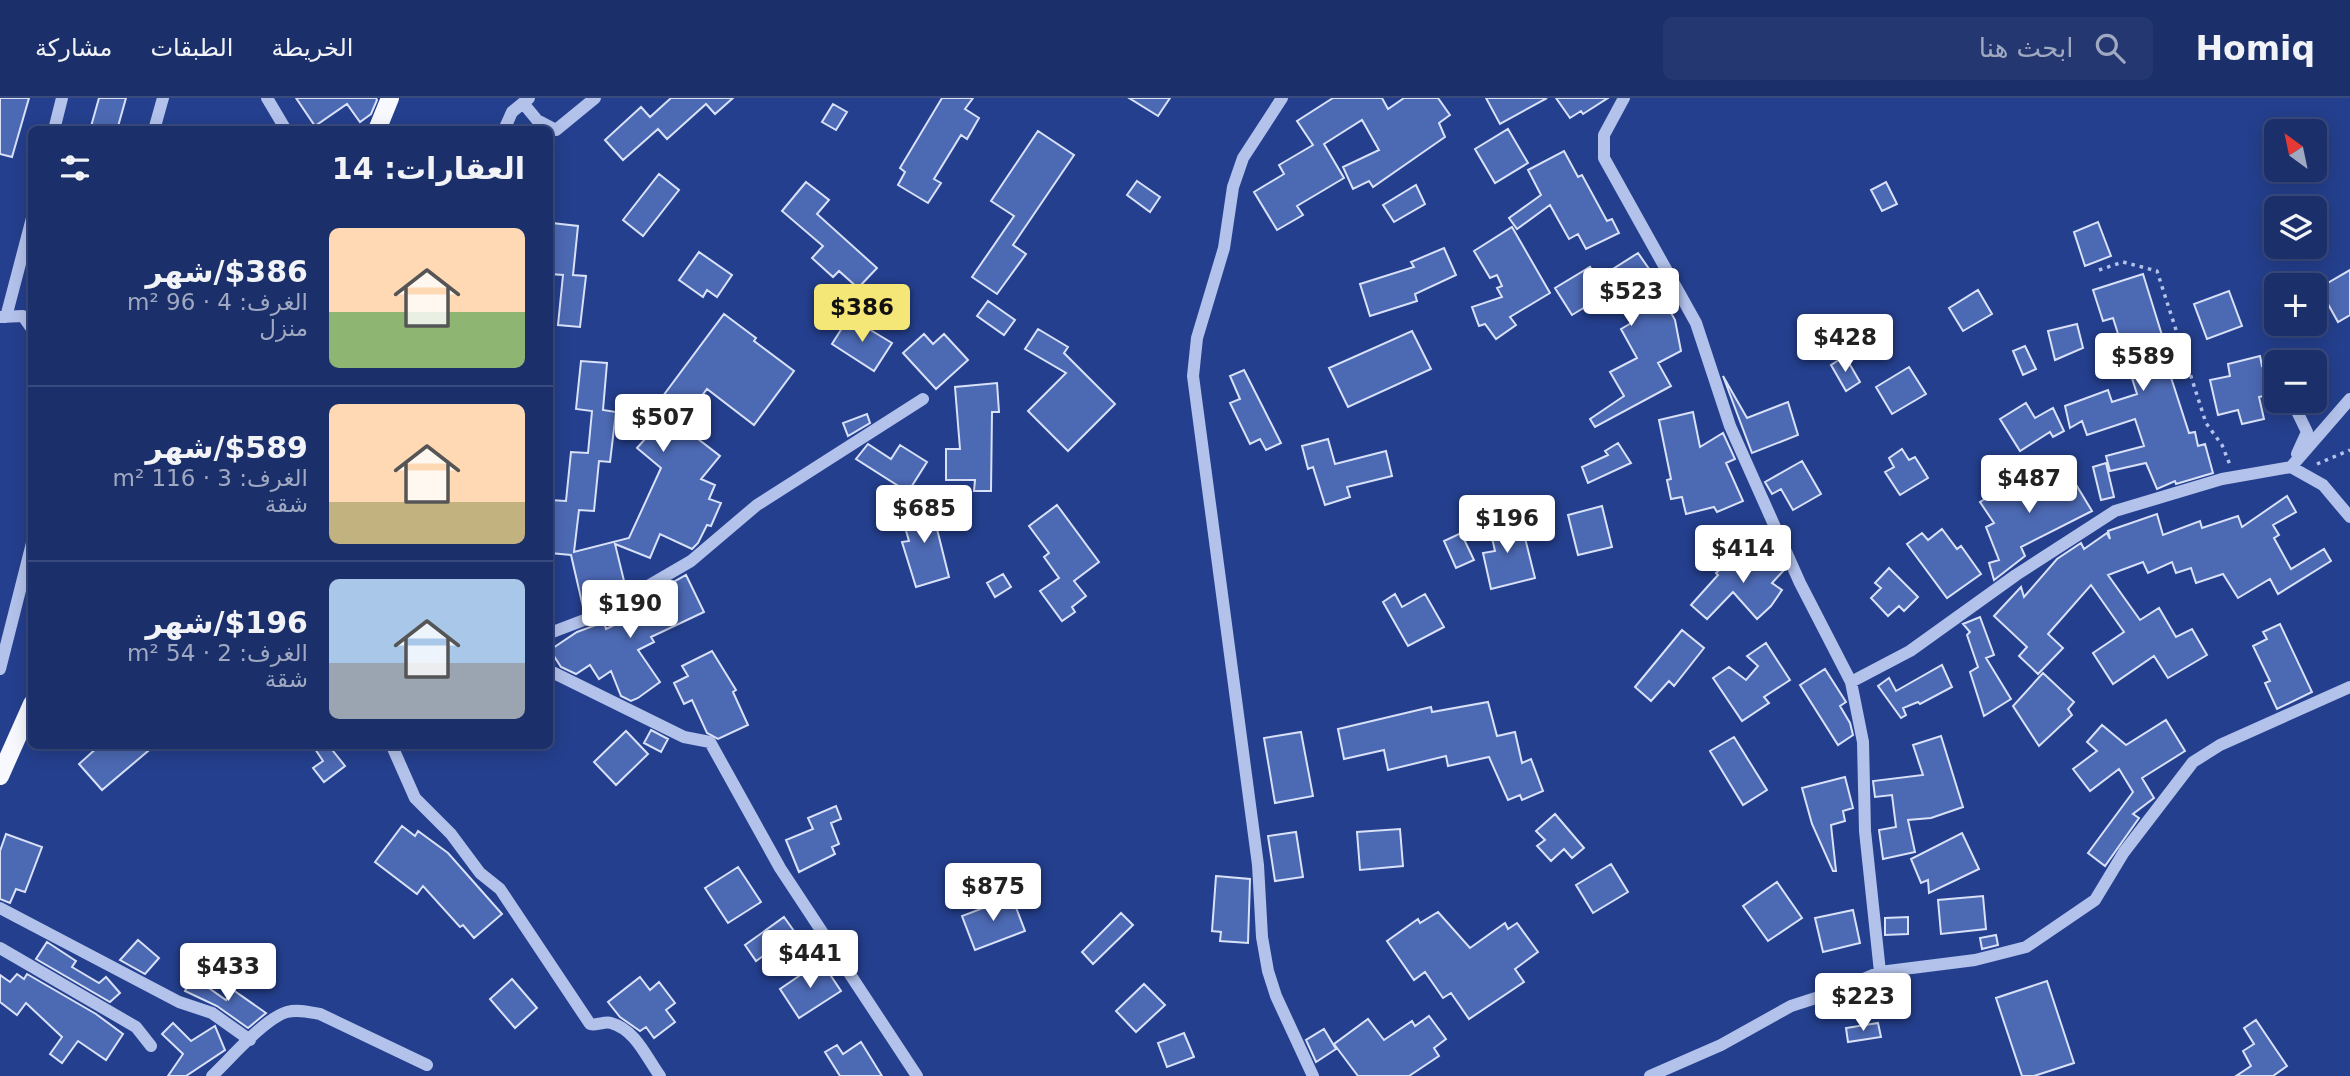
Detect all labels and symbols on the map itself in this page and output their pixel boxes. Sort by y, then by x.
north arrow [2264,119,2328,182]
pin: $523 [1590,268,1672,328]
pin: $386 [821,285,903,344]
pin: $428 [1804,314,1886,374]
pin: $589 [2102,334,2184,393]
pin: $507 [622,394,704,454]
pin: $487 [1988,456,2070,515]
pin: $685 [883,486,965,545]
pin: $196 [1466,496,1548,555]
pin: $414 [1702,526,1784,585]
pin: $190 [589,580,671,640]
pin: $875 [952,864,1034,923]
pin: $441 [769,930,851,990]
pin: $433 [187,944,269,1003]
pin: $223 [1822,974,1904,1033]

